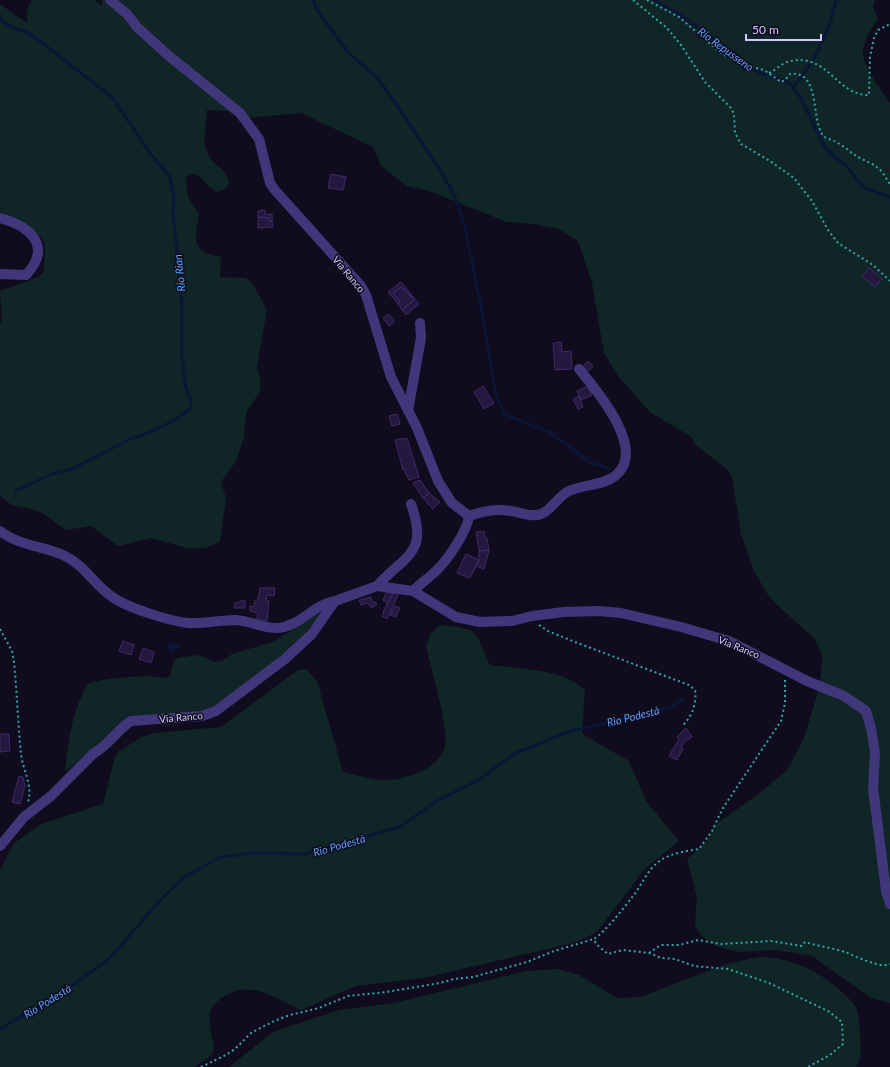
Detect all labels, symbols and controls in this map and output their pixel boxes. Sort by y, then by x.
scale bar [746,16,821,42]
text: 50 m [752,22,779,37]
water label: Rio Repusseno [696,24,757,74]
street label: Via Ranco [330,253,368,295]
water label: Rio Rian [171,254,187,292]
street label: Via Ranco [716,633,762,661]
water label: Rio Podestà [605,703,661,729]
street label: Via Ranco [159,709,204,725]
water label: Rio Podestà [311,831,367,859]
water label: Rio Podestà [21,981,74,1021]

